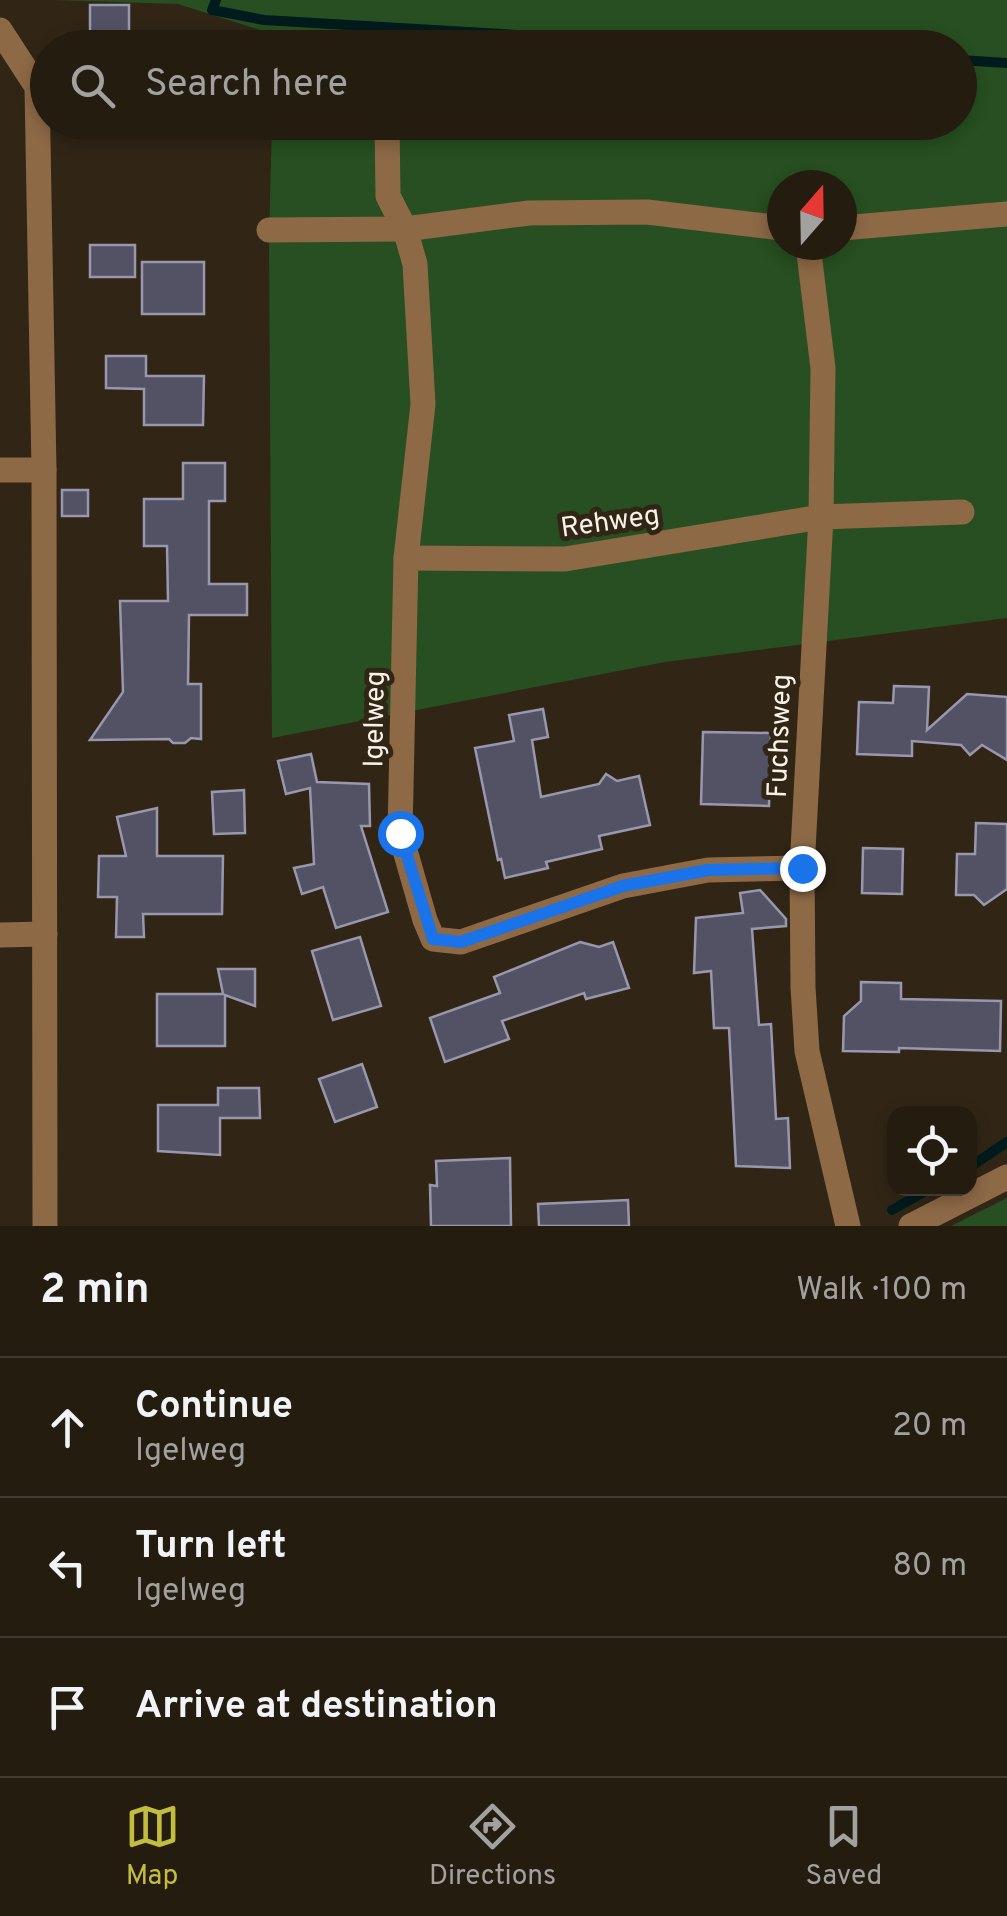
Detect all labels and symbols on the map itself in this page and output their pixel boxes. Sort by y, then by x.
north arrow [767,170,857,260]
street label: Rehweg [559,498,662,548]
street label: Igelweg [357,670,395,768]
street label: Fuchsweg [761,673,801,799]
route start [378,811,424,857]
route end [780,846,826,892]

